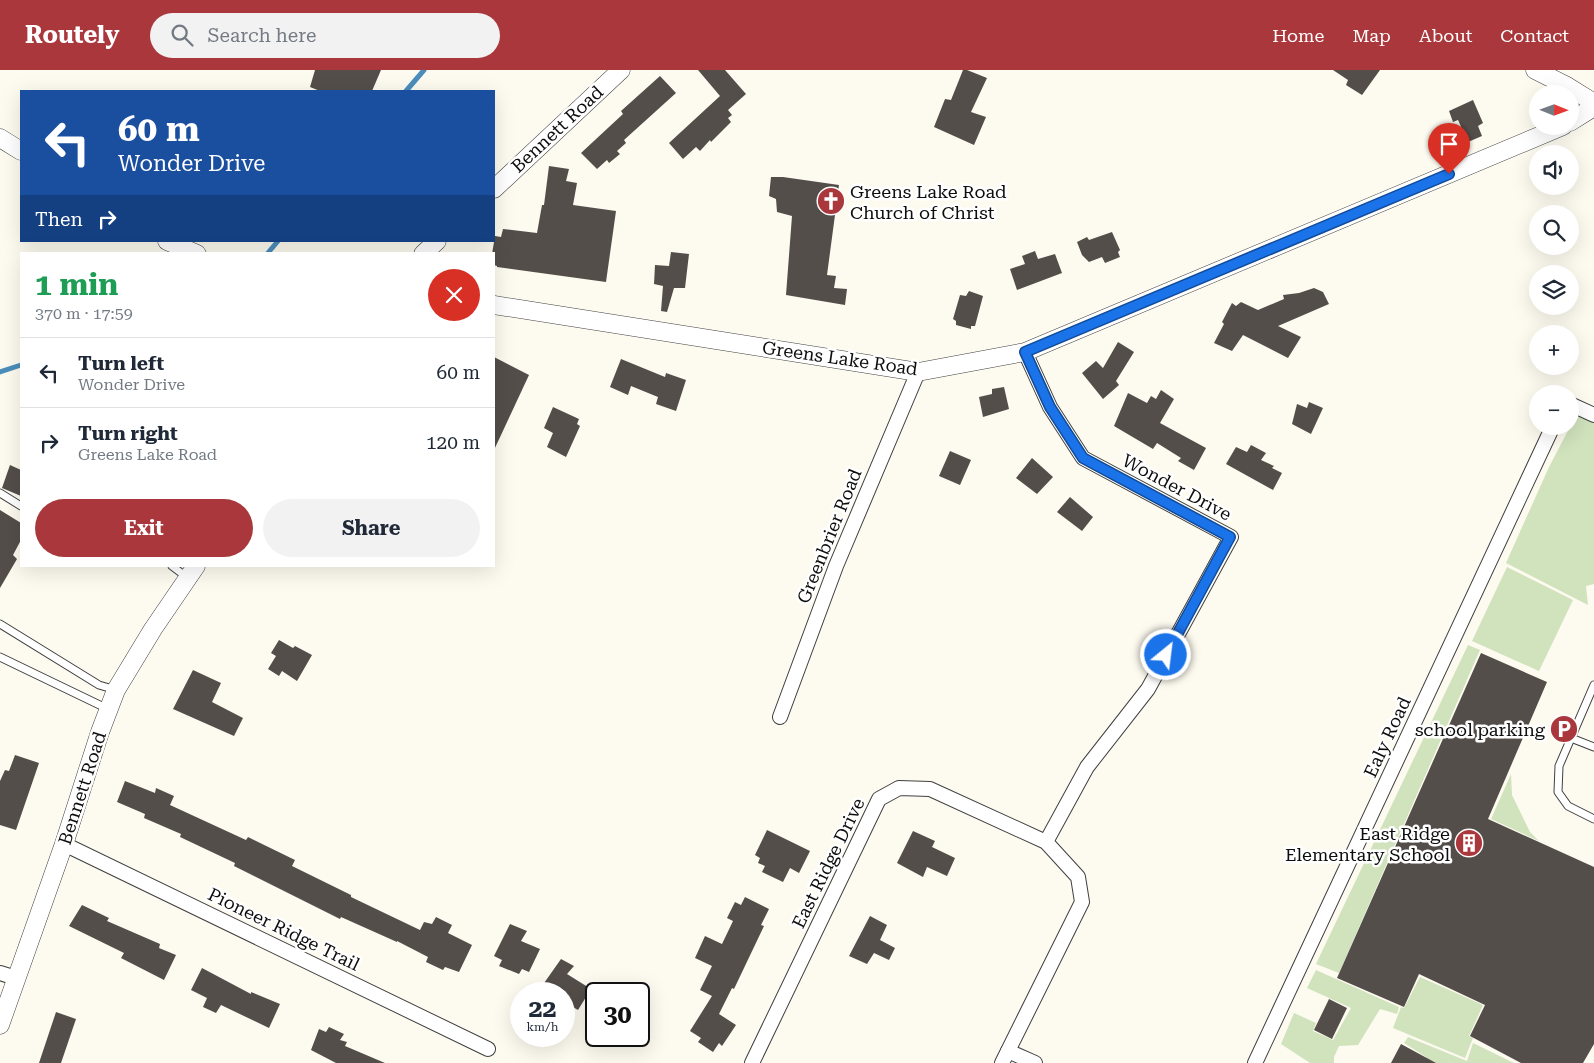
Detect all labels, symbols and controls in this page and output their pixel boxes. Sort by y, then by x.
search box [150,13,500,58]
text: Routely [25,21,120,49]
icon: search [168,21,196,49]
text: Search here [208,24,316,47]
text: Home [1272,25,1324,46]
text: Map [1352,25,1391,46]
text: About [1419,25,1472,46]
text: Contact [1500,25,1569,46]
street label: Bennett Road [507,81,607,177]
north arrow [1529,85,1579,135]
map controls [1529,85,1579,435]
text: 60 m [118,109,200,150]
icon: left [35,110,100,175]
pin [1428,123,1470,174]
icon: arrive [1435,130,1463,158]
button: sound [1529,145,1579,195]
text: Wonder Drive [118,151,265,176]
place label: Greens Lake Road Church of Christ [850,181,1007,223]
church icon: Greens Lake Road Church of Christ [816,186,846,216]
icon: right [93,205,121,233]
button: search [1529,205,1579,255]
text: Then [35,208,83,231]
button: layers [1529,265,1579,315]
text: 1 min [35,267,118,302]
button: close [428,269,480,321]
text: 370 m · 17:59 [35,304,133,323]
button: + [1529,325,1579,375]
street label: Greens Lake Road [761,337,919,379]
text: Turn left [78,352,164,375]
icon: left [35,359,63,387]
text: 60 m [437,361,480,384]
text: Wonder Drive [78,375,185,394]
button: − [1529,385,1579,435]
text: Turn right [78,422,178,445]
icon: right [35,429,63,457]
text: 120 m [426,431,480,454]
text: Greens Lake Road [78,445,217,464]
street label: Wonder Drive [1119,449,1235,525]
street label: Greenbrier Road [792,465,866,606]
button: Exit [35,499,253,557]
button: Share [263,499,480,557]
position arrow [1139,628,1191,680]
street label: Ealy Road [1359,693,1415,781]
parking icon: school parking [1549,714,1579,744]
place label: school parking [1415,719,1546,740]
street label: Bennett Road [54,728,110,847]
street label: East Ridge Drive [787,794,869,932]
place label: East Ridge Elementary School [1285,823,1450,865]
building icon: East Ridge Elementary School [1454,828,1484,858]
street label: Pioneer Ridge Trail [205,883,364,975]
speed limit sign: 30 [585,982,650,1047]
text: 22 [528,994,557,1023]
text: km/h [526,1020,559,1034]

